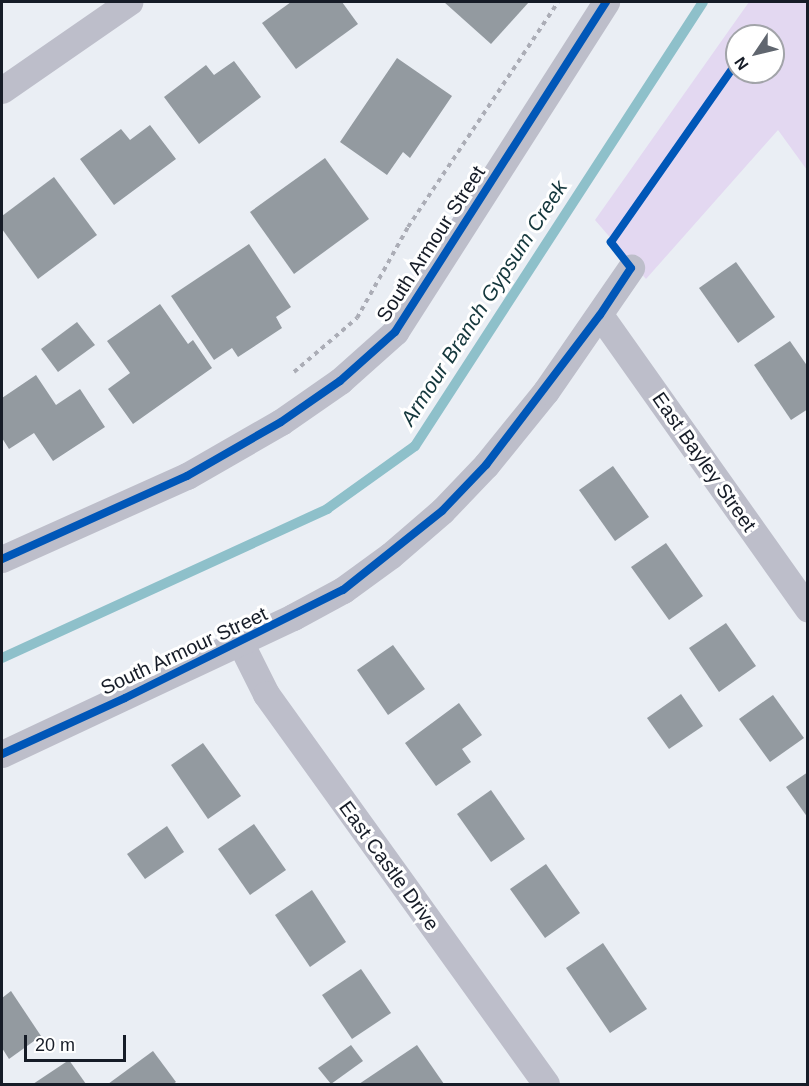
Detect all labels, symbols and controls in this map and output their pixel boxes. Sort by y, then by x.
north arrow [725,24,785,84]
text: N [731,54,752,73]
street label: South Armour Street [371,161,491,327]
water label: Armour Branch Gypsum Creek [395,176,573,430]
street label: East Bayley Street [647,388,761,536]
street label: South Armour Street [96,602,272,700]
street label: East Castle Drive [334,796,444,936]
scale bar [27,1023,129,1061]
text: 20 m [35,1035,75,1055]

